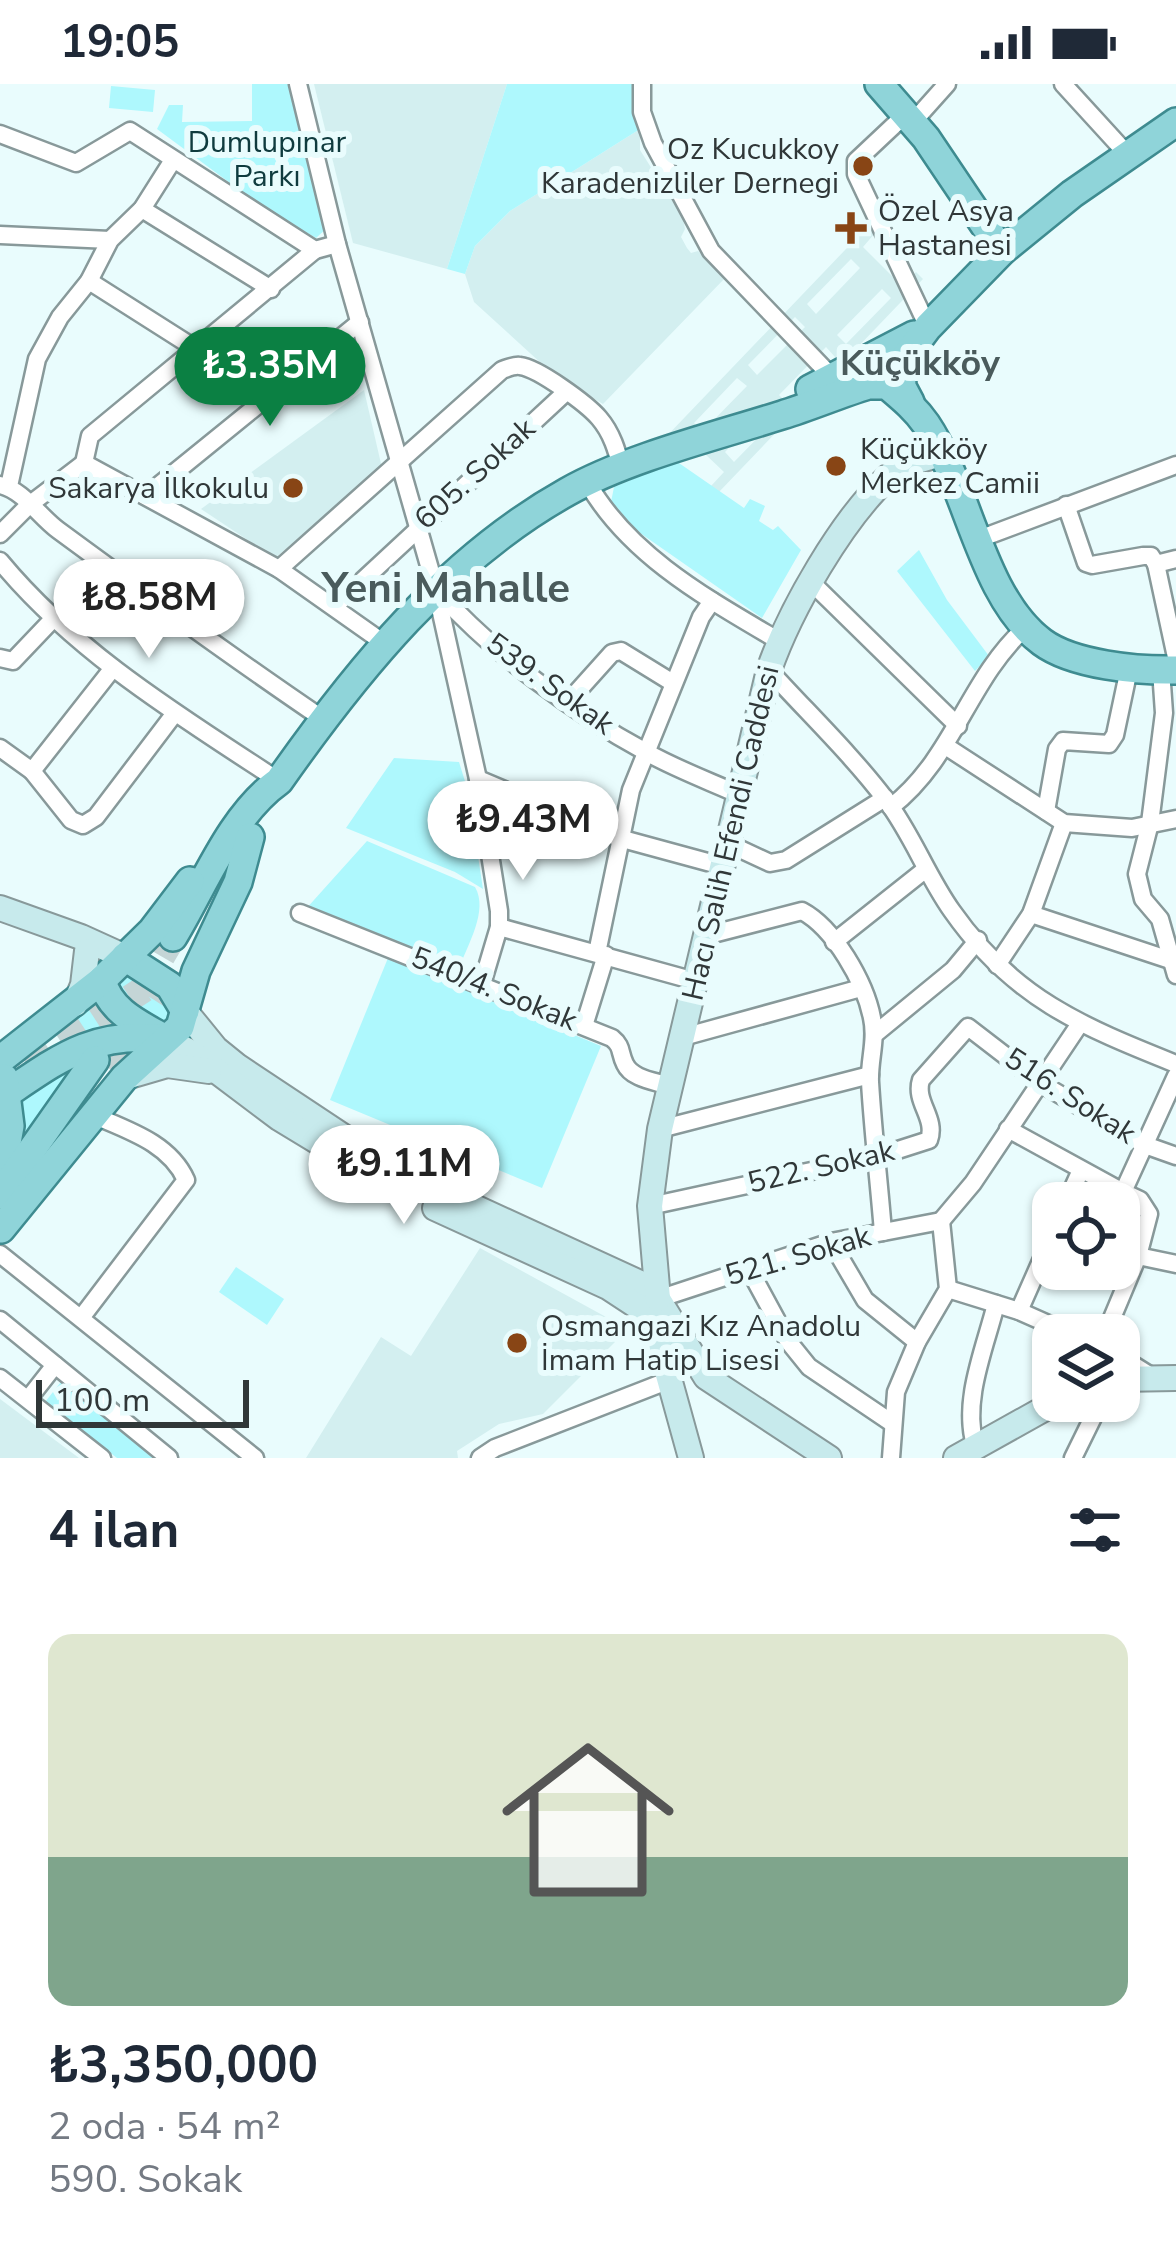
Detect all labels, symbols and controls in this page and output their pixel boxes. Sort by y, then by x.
text: 19:05 [60,12,179,73]
park label: Dumlupınar Parkı [188,122,347,197]
place label: Oz Kucukkoy Karadenizliler Dernegi [541,129,840,204]
marker: Oz Kucukkoy Karadenizliler Dernegi [850,153,876,179]
place label: Özel Asya Hastanesi [878,191,1014,266]
marker: Özel Asya Hastanesi [835,212,867,244]
pin: ₺3.35M [172,327,368,429]
text: ₺3.35M [201,339,339,392]
district label: Küçükköy [840,339,1001,388]
street label: 605. Sokak [406,408,545,539]
place label: Küçükköy Merkez Camii [860,429,1040,504]
marker: Küçükköy Merkez Camii [823,453,849,479]
place label: Sakarya İlkokulu [48,468,269,509]
marker: Sakarya İlkokulu [280,475,306,501]
pin: ₺8.58M [51,559,247,661]
district label: Yeni Mahalle [320,560,570,617]
text: ₺8.58M [80,571,218,624]
street label: 539. Sokak [478,623,623,745]
street label: Hacı Salih Efendi Caddesi [673,662,789,1004]
pin: ₺9.43M [425,781,621,883]
text: ₺9.43M [454,793,592,846]
street label: 540/4. Sokak [405,937,584,1041]
street label: 516. Sokak [996,1038,1145,1154]
pin: ₺9.11M [306,1125,502,1227]
street label: 522. Sokak [744,1130,899,1204]
text: ₺9.11M [335,1137,473,1190]
map controls [1032,1182,1140,1422]
button: locate [1032,1182,1140,1290]
street label: 521. Sokak [721,1215,876,1296]
place label: Osmangazi Kız Anadolu İmam Hatip Lisesi [541,1306,861,1381]
button: layers [1032,1314,1140,1422]
marker: Osmangazi Kız Anadolu İmam Hatip Lisesi [504,1330,530,1356]
scale bar [36,1374,249,1427]
text: 100 m [54,1378,150,1423]
text: 4 ilan [48,1495,179,1565]
icon: filters [1062,1497,1128,1563]
icon: home [480,1712,696,1928]
text: ₺3,350,000 [48,2030,318,2100]
text: 2 oda · 54 m² [48,2100,280,2153]
text: 590. Sokak [48,2153,242,2206]

